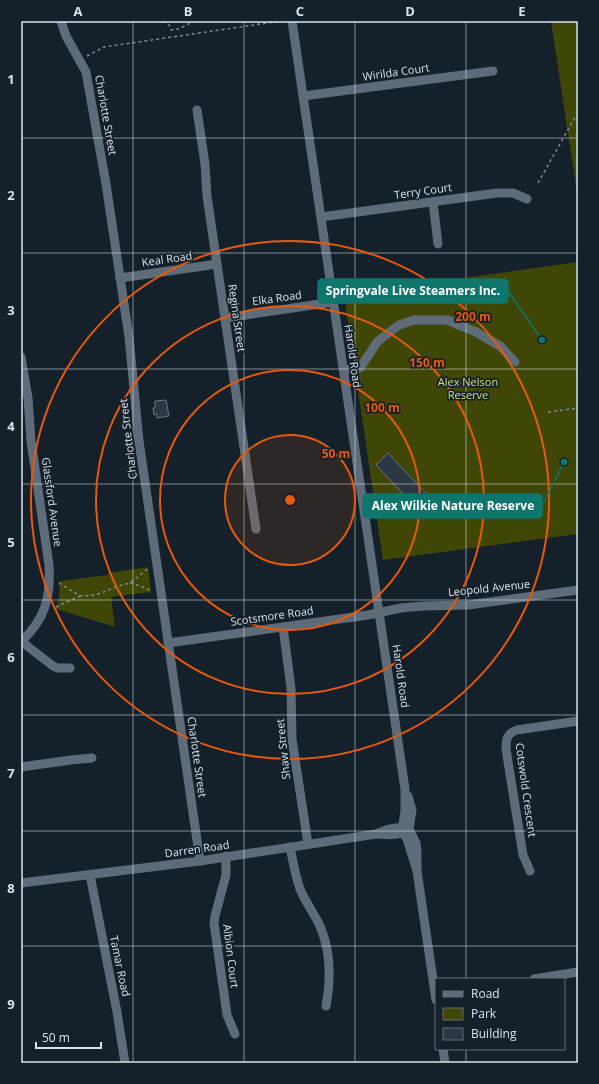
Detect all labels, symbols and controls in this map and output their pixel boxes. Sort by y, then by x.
text: A [74,2,83,20]
text: B [184,2,193,20]
text: C [296,2,304,20]
text: D [405,2,415,20]
text: E [518,2,526,20]
street label: Wirilda Court [362,59,430,84]
text: 1 [7,70,15,88]
street label: Charlotte Street [92,74,121,156]
street label: Terry Court [393,179,453,202]
text: 2 [7,186,15,204]
street label: Keal Road [141,248,193,269]
callout: Springvale Live Steamers Inc. [318,279,508,303]
text: Springvale Live Steamers Inc. [326,282,500,299]
street label: Regina Street [225,283,250,353]
street label: Elka Road [251,287,303,308]
text: 3 [7,301,15,319]
text: 200 m [455,308,491,325]
street label: Harold Road [342,323,365,389]
text: 150 m [409,354,445,371]
park label: Alex Nelson Reserve [438,374,498,402]
street label: Charlotte Street [115,398,140,480]
text: 100 m [364,399,400,416]
text: 4 [7,417,15,435]
text: 50 m [322,445,350,462]
street label: Glassford Avenue [39,456,66,548]
centre of rings [283,493,297,507]
callout: Alex Wilkie Nature Reserve [363,494,542,518]
text: Alex Wilkie Nature Reserve [372,497,534,514]
text: 5 [7,533,15,551]
street label: Leopold Avenue [447,576,531,599]
street label: Scotsmore Road [229,602,314,629]
street label: Harold Road [390,643,413,709]
text: 6 [7,648,15,666]
street label: Charlotte Street [184,716,211,798]
street label: Shaw Street [272,718,293,780]
street label: Cotswold Crescent [512,742,541,838]
text: 7 [7,764,15,782]
street label: Darren Road [164,837,230,860]
text: 8 [7,879,15,897]
street label: Albion Court [220,923,243,989]
street label: Tamar Road [107,934,134,998]
legend [435,978,565,1050]
text: Road [471,985,500,1002]
text: 9 [7,995,15,1013]
text: Park [471,1005,497,1022]
scale bar [36,1024,101,1050]
text: Building [471,1025,517,1042]
text: 50 m [42,1029,70,1046]

